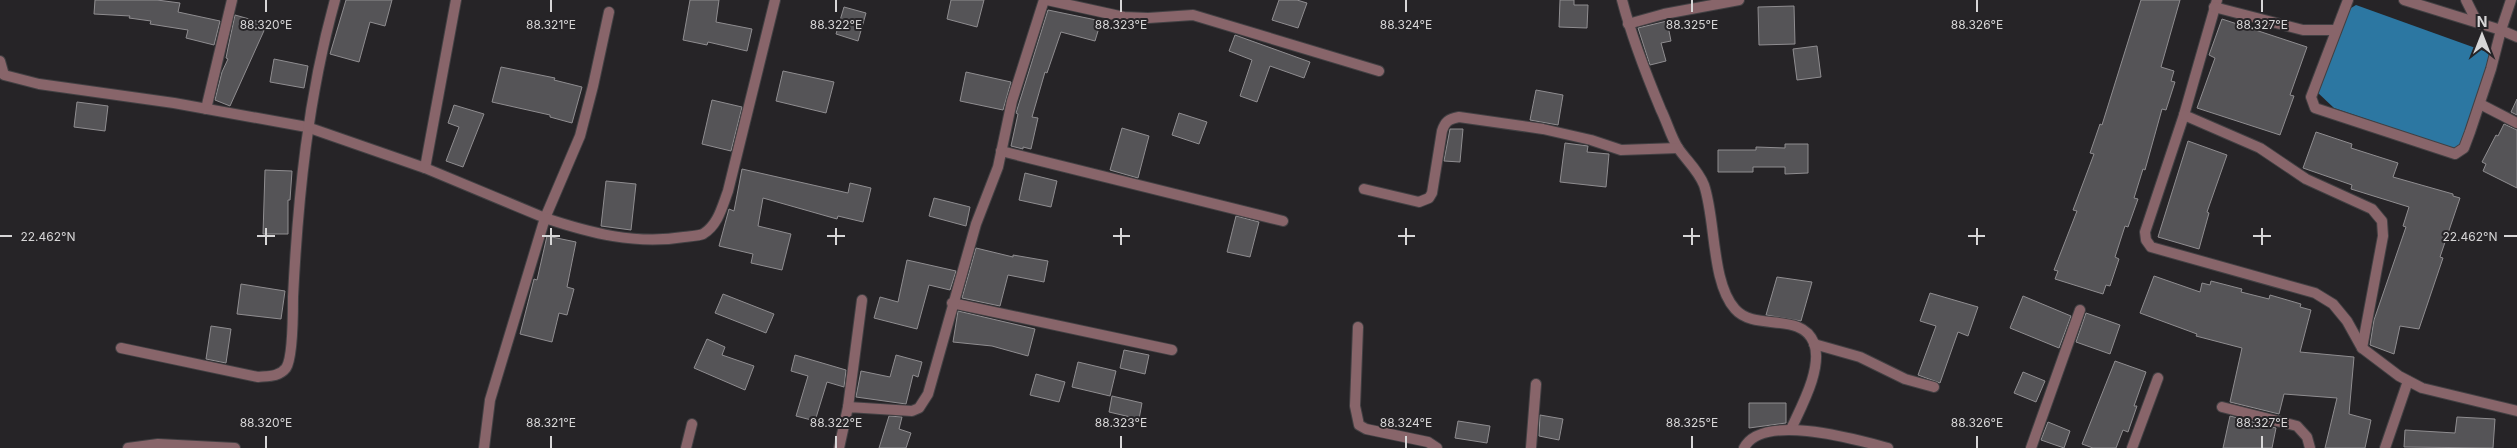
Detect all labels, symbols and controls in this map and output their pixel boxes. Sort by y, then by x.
north arrow [2457,10,2507,60]
text: N [2477,13,2487,30]
text: 88.320°E [240,17,292,32]
text: 88.321°E [526,17,576,32]
text: 88.322°E [810,17,862,32]
text: 88.323°E [1095,17,1147,32]
text: 88.324°E [1380,17,1432,32]
text: 88.325°E [1666,17,1718,32]
text: 88.326°E [1951,17,2003,32]
text: 88.327°E [2236,17,2288,32]
text: 22.462°N [20,229,76,244]
text: 22.462°N [2442,229,2498,244]
text: 88.320°E [240,415,292,430]
text: 88.321°E [526,415,576,430]
text: 88.322°E [810,415,862,430]
text: 88.323°E [1095,415,1147,430]
text: 88.324°E [1380,415,1432,430]
text: 88.325°E [1666,415,1718,430]
text: 88.326°E [1951,415,2003,430]
text: 88.327°E [2236,415,2288,430]

